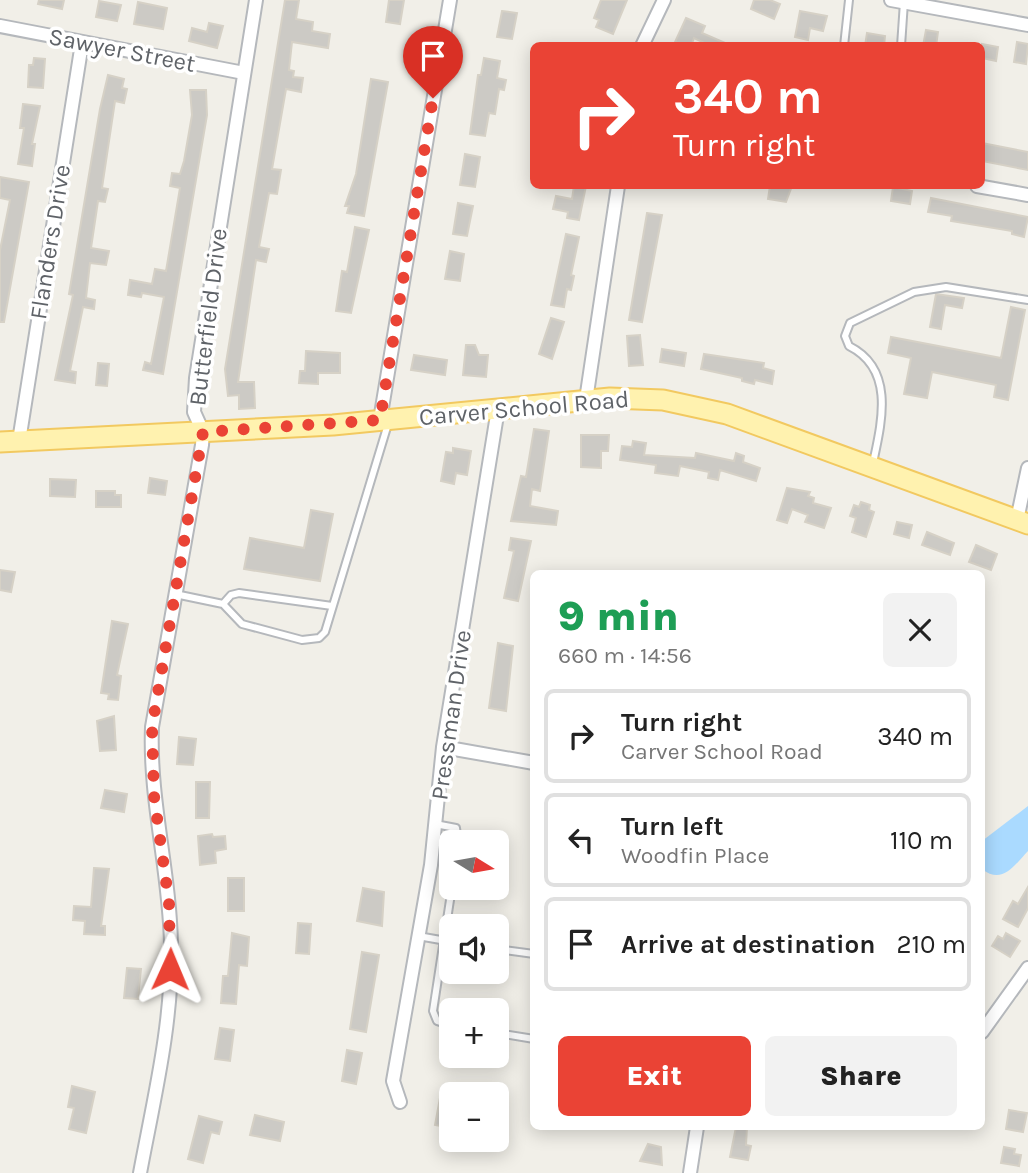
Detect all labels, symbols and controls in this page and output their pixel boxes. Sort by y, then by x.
street label: Sawyer Street [46,22,198,78]
pin [403,26,463,98]
icon: arrive [414,37,452,75]
text: 340 m [673,68,823,125]
icon: right [558,70,649,161]
text: Turn right [673,127,815,164]
street label: Flanders Drive [24,162,76,322]
street label: Butterfield Drive [183,227,233,407]
street label: Carver School Road [418,385,630,431]
text: 9 min [558,591,679,641]
button: close [883,593,957,667]
street label: Pressman Drive [425,628,477,802]
text: 660 m · 14:56 [558,642,692,669]
text: Turn right [621,707,742,738]
icon: right [562,717,600,755]
text: 340 m [877,721,953,752]
text: Carver School Road [621,738,823,765]
text: Turn left [621,811,723,842]
icon: left [562,821,600,859]
text: 110 m [890,825,953,856]
north arrow [439,830,509,900]
map controls [439,830,509,1152]
text: Woodfin Place [621,842,769,869]
button: sound [439,914,509,984]
icon: arrive [562,925,600,963]
text: Arrive at destination [621,929,875,960]
text: 210 m [896,929,966,960]
position arrow [133,932,207,1006]
button: + [439,998,509,1068]
button: Exit [558,1036,751,1116]
button: Share [765,1036,957,1116]
button: − [439,1082,509,1152]

